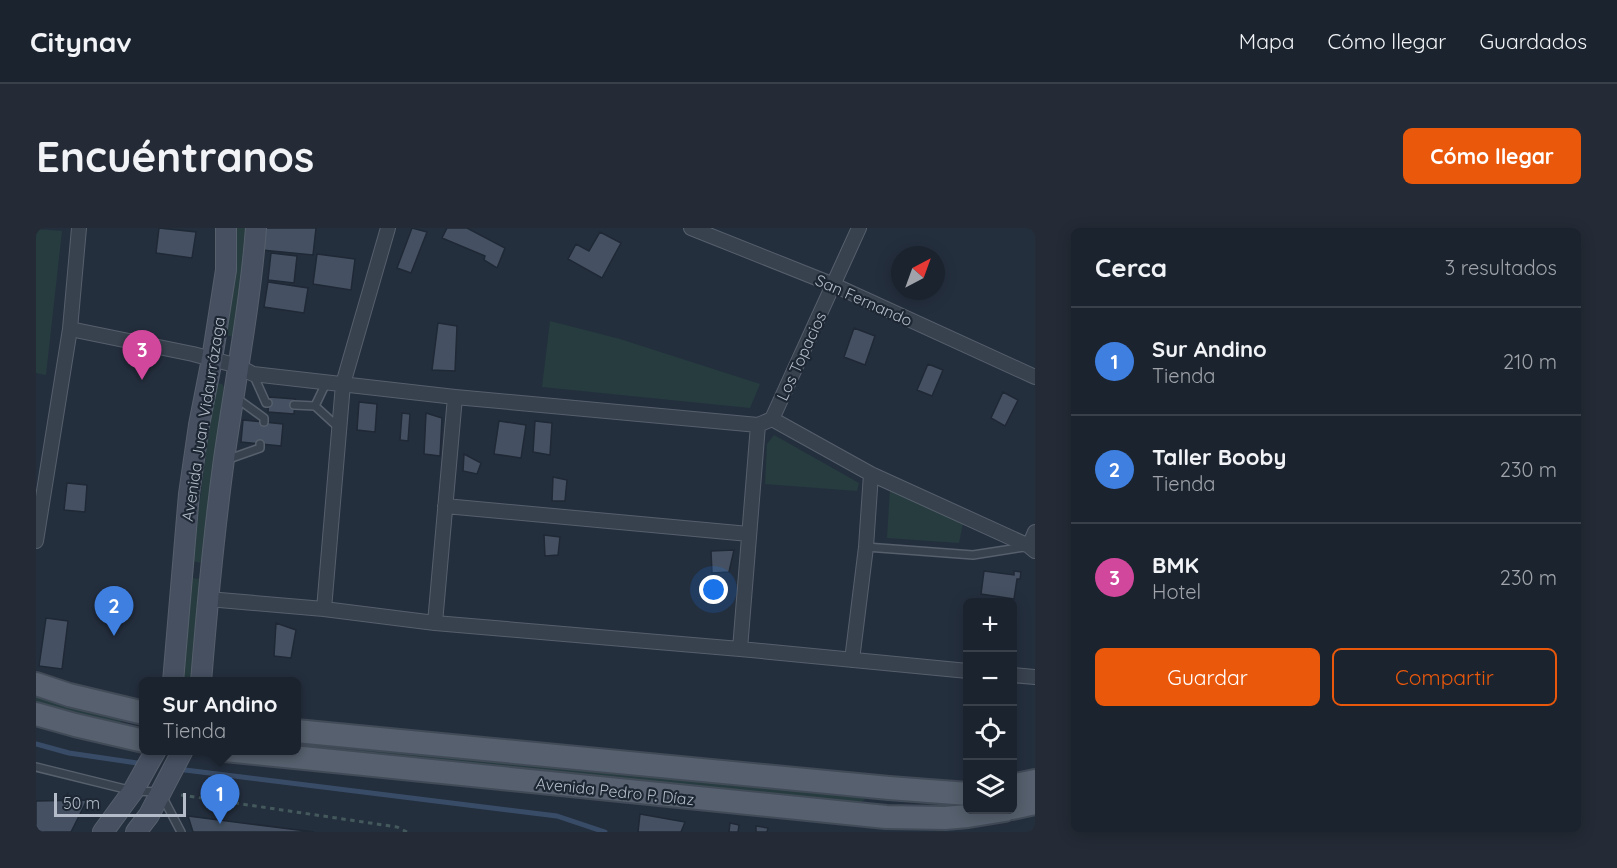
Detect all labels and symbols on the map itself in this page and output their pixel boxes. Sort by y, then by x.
north arrow [891,246,945,300]
street label: San Fernando [812,270,916,330]
street label: Los Topacios [772,308,830,404]
street label: Avenida Juan Vidaurrázaga [177,315,229,523]
pin: 3 [122,330,162,380]
your location [699,575,728,604]
pin: 2 [94,586,134,636]
street label: Avenida Pedro P. Díaz [535,773,695,809]
pin: 1 [200,774,240,824]
scale bar [54,790,186,818]

